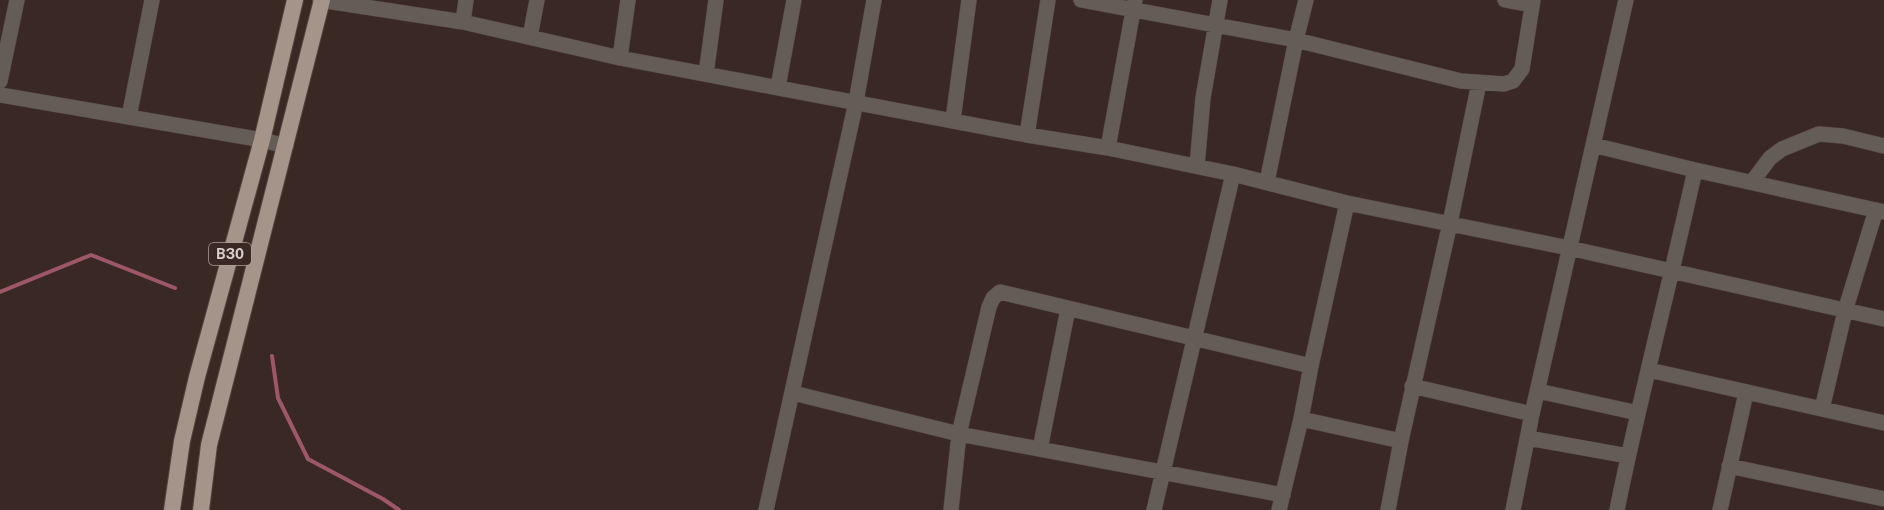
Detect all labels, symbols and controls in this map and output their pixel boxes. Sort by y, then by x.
road number: B30 [209,243,251,265]

